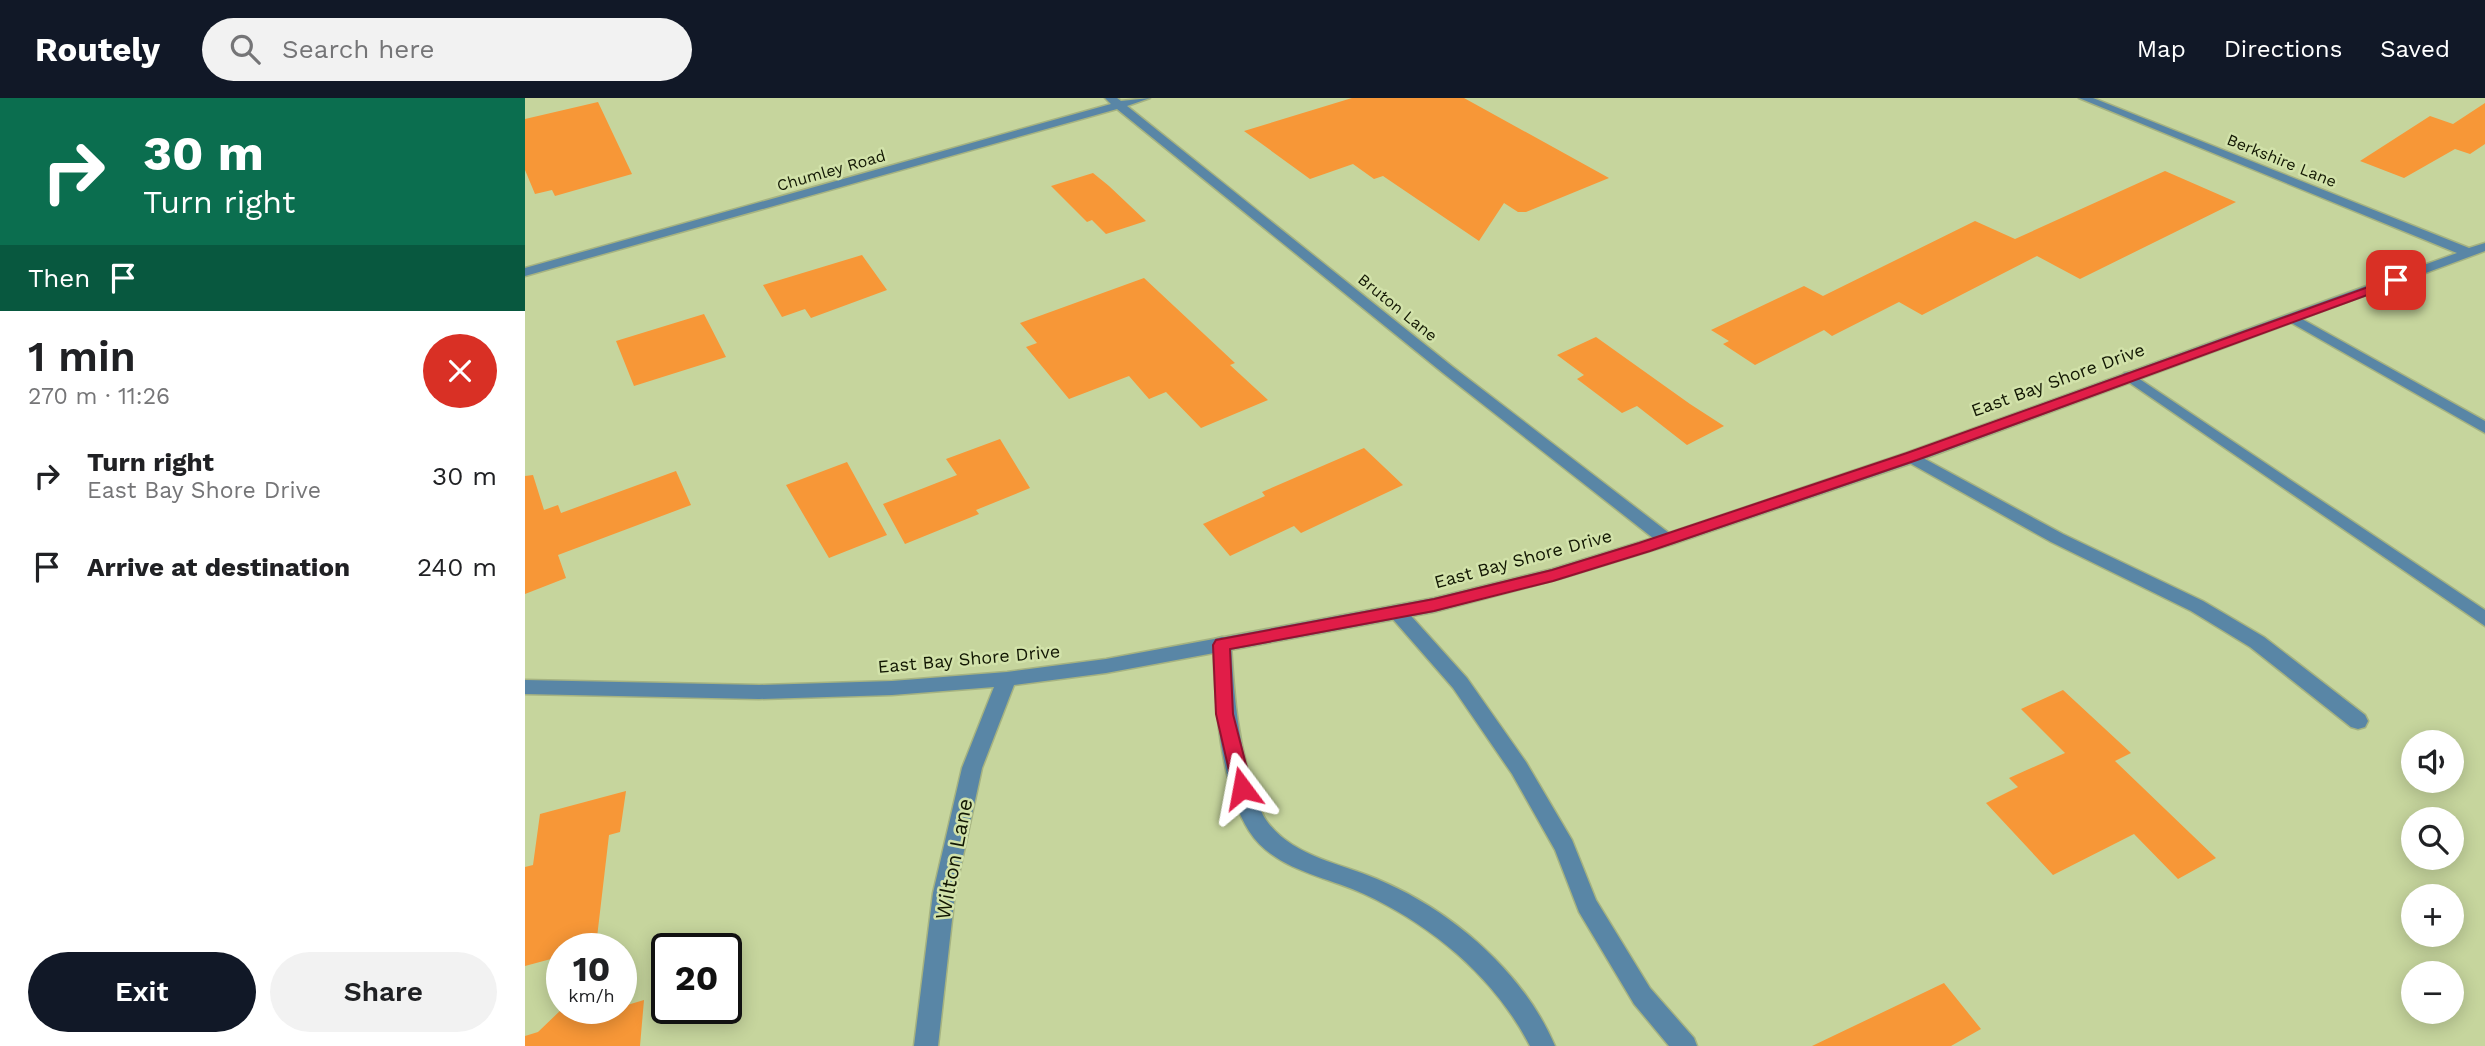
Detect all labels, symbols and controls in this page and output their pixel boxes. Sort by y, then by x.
search box [202,18,692,81]
text: Routely [35,30,160,69]
icon: search [226,30,264,68]
text: Search here [282,34,434,64]
text: Map [2137,35,2186,63]
text: Directions [2224,35,2342,63]
text: Saved [2380,35,2450,63]
text: 30 m [143,124,264,182]
icon: right [28,126,119,217]
street label: Berkshire Lane [2224,130,2339,191]
street label: Chumley Road [775,146,888,195]
text: Turn right [143,183,295,221]
pin [2366,250,2426,310]
icon: arrive [104,259,142,297]
icon: arrive [2377,261,2415,299]
text: Then [28,263,90,293]
street label: Bruton Lane [1354,270,1441,345]
text: 1 min [28,332,136,381]
button: close [423,334,497,408]
street label: East Bay Shore Drive [1968,338,2147,421]
text: 270 m · 11:26 [28,383,170,410]
text: Turn right [87,447,214,477]
icon: right [28,457,66,495]
text: 30 m [432,461,497,491]
text: East Bay Shore Drive [87,477,321,504]
street label: East Bay Shore Drive [1432,525,1614,592]
icon: arrive [28,548,66,586]
text: Arrive at destination [87,552,350,582]
text: 240 m [417,552,497,582]
street label: East Bay Shore Drive [877,640,1061,677]
map controls [2401,730,2464,1024]
button: sound [2401,730,2464,793]
position arrow [1205,751,1279,825]
street label: Wilton Lane [930,796,978,922]
button: search [2401,807,2464,870]
button: + [2401,884,2464,947]
speed limit sign: 20 [651,933,742,1024]
text: 10 [573,948,610,990]
button: Exit [28,952,256,1032]
button: Share [270,952,497,1032]
button: − [2401,961,2464,1024]
text: km/h [568,985,615,1006]

